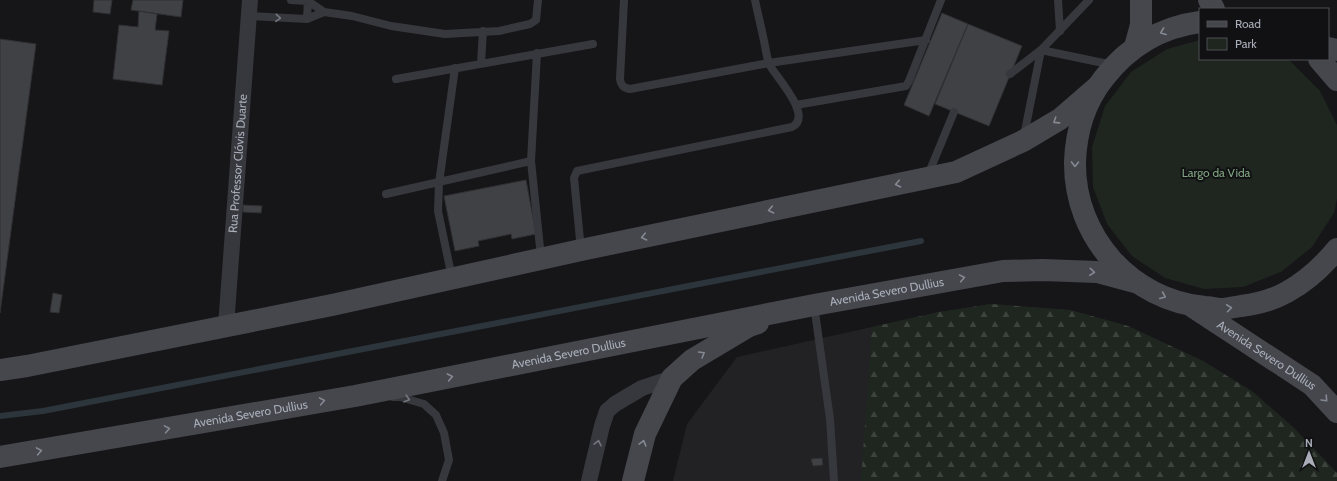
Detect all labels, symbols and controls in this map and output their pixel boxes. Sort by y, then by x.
legend [1199,8,1329,60]
one-way arrow [275,14,281,22]
text: Road [1235,16,1261,31]
one-way arrow [1159,27,1166,35]
text: Park [1235,36,1257,51]
street label: Rua Professor Clóvis Duarte [225,93,250,233]
one-way arrow [1054,116,1061,123]
one-way arrow [1071,161,1079,167]
park label: Largo da Vida [1182,165,1251,180]
one-way arrow [895,179,901,188]
one-way arrow [768,206,774,214]
one-way arrow [640,232,647,241]
one-way arrow [1089,267,1095,276]
street label: Avenida Severo Dullius [828,274,945,309]
one-way arrow [959,274,966,283]
one-way arrow [1160,292,1167,300]
one-way arrow [1226,303,1232,312]
street label: Avenida Severo Dullius [1214,317,1320,392]
street label: Avenida Severo Dullius [510,335,627,372]
one-way arrow [698,351,705,358]
one-way arrow [447,373,453,381]
one-way arrow [404,394,411,403]
one-way arrow [1321,395,1328,402]
street label: Avenida Severo Dullius [192,396,309,431]
one-way arrow [319,398,325,406]
one-way arrow [163,425,170,433]
north arrow [1289,433,1329,473]
text: N [1305,436,1313,450]
one-way arrow [593,440,601,446]
one-way arrow [638,440,647,447]
one-way arrow [35,447,42,456]

